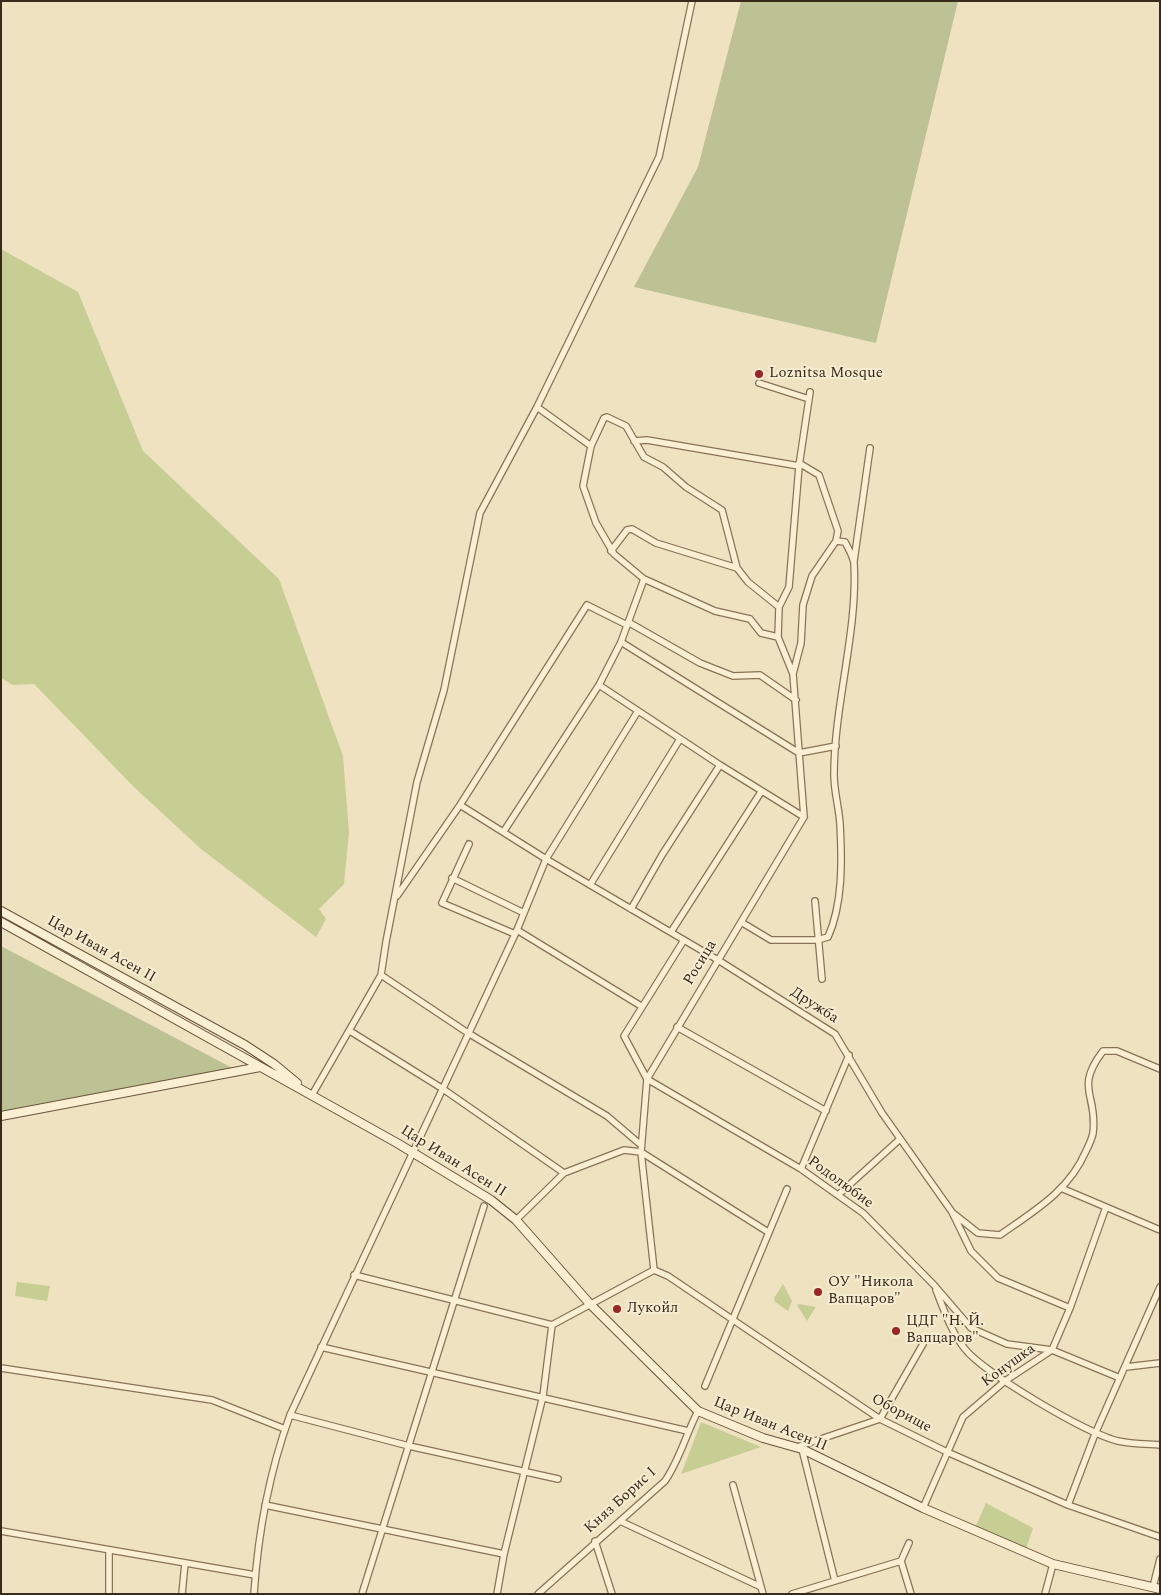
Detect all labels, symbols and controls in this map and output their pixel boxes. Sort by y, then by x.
place label: Loznitsa Mosque [769,365,883,383]
marker: Loznitsa Mosque [753,368,765,380]
street label: Цар Иван Асен II [44,913,158,987]
street label: Росица [681,937,721,989]
street label: Дружба [787,984,841,1028]
street label: Цар Иван Асен II [397,1122,509,1202]
street label: Родолюбие [804,1153,876,1213]
place label: ОУ "Никола Вапцаров" [828,1274,913,1309]
marker: ОУ "Никола Вапцаров" [812,1286,824,1298]
place label: Лукойл [627,1300,678,1318]
marker: Лукойл [611,1303,623,1315]
place label: ЦДГ "Н. Й. Вапцаров" [906,1313,984,1348]
marker: ЦДГ "Н. Й. Вапцаров" [890,1325,902,1337]
street label: Конушка [979,1340,1039,1392]
street label: Оборище [868,1391,934,1437]
street label: Цар Иван Асен II [710,1394,830,1456]
street label: Княз Борис I [581,1464,661,1538]

